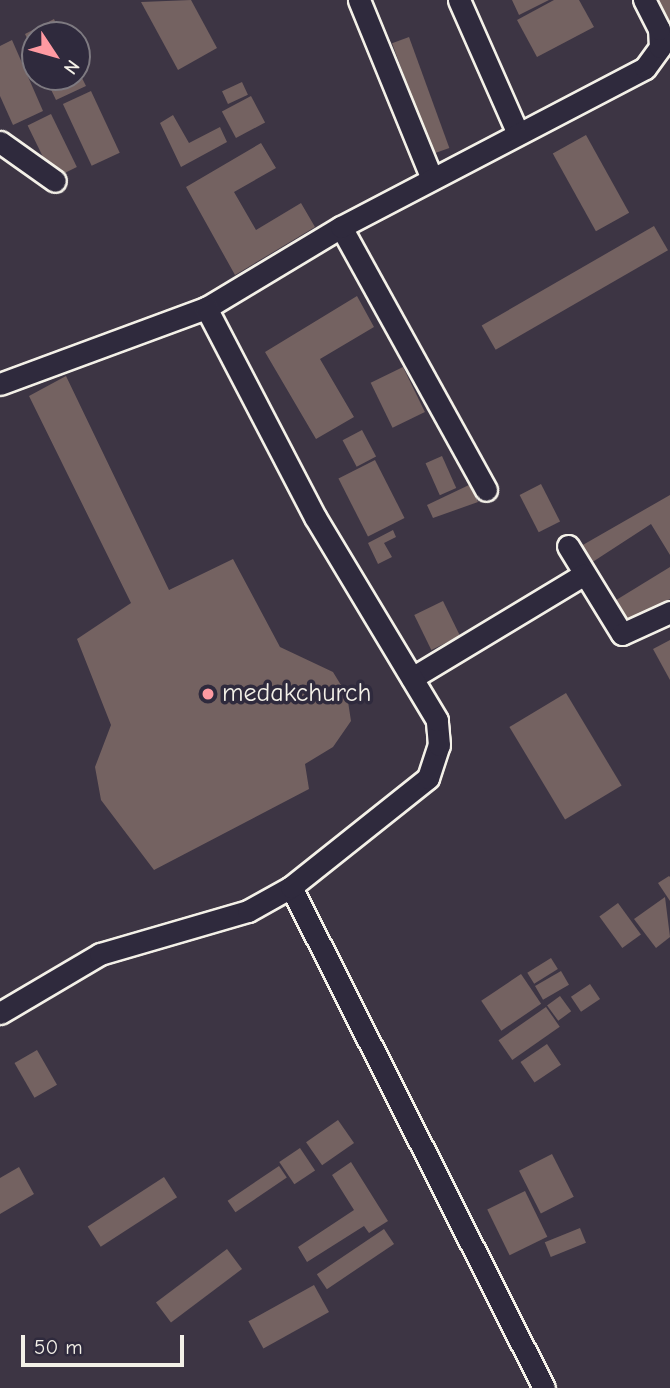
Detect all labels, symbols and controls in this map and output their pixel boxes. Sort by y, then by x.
north arrow [21,21,91,91]
text: N [59,56,84,79]
place label: medakchurch [222,678,372,710]
marker: medakchurch [200,686,216,702]
scale bar [24,1322,187,1366]
text: 50 m [34,1335,83,1359]

